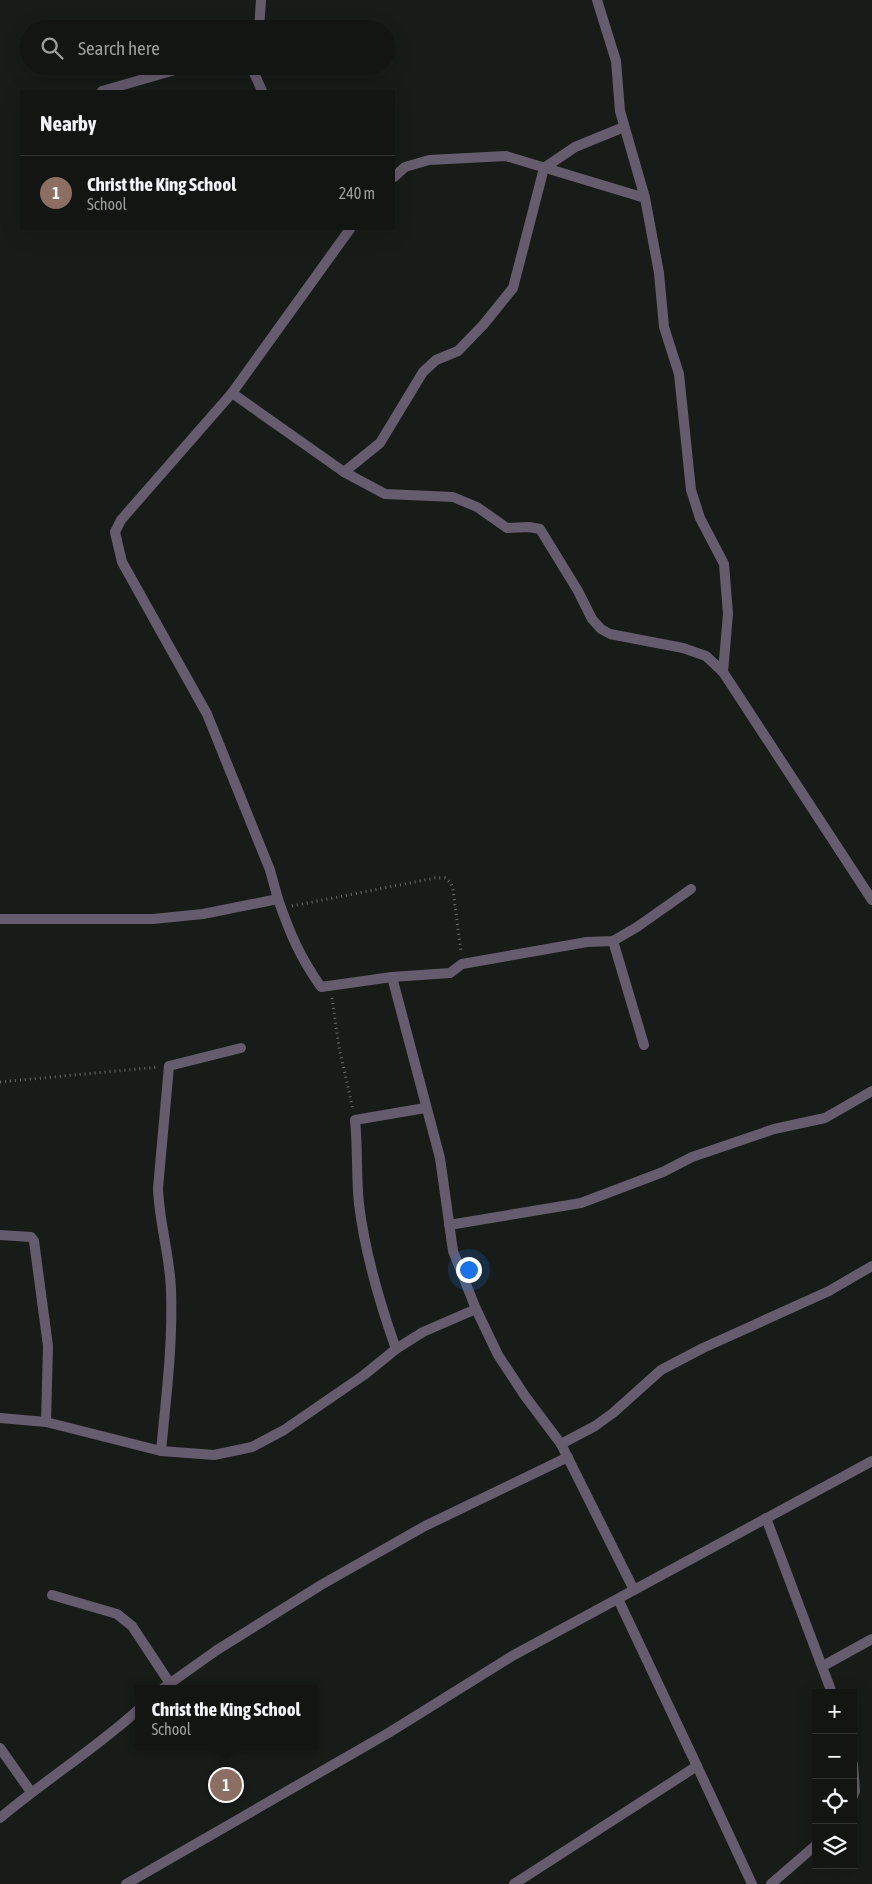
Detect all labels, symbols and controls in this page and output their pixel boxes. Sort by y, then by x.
search box [20,20,395,75]
icon: search [38,34,66,62]
text: Search here [78,37,160,59]
text: Nearby [40,111,96,135]
text: Christ the King School [87,173,236,195]
text: 1 [52,184,60,202]
text: 240 m [339,184,375,202]
text: School [87,195,127,213]
your location [456,1257,482,1283]
popup [135,1685,317,1750]
map controls [812,1689,857,1869]
button: + [812,1689,857,1734]
text: Christ the King School [151,1698,301,1720]
text: School [151,1720,191,1738]
button: − [812,1734,857,1779]
pin: 1 [210,1766,242,1804]
button: locate [812,1779,857,1824]
button: layers [812,1824,857,1869]

